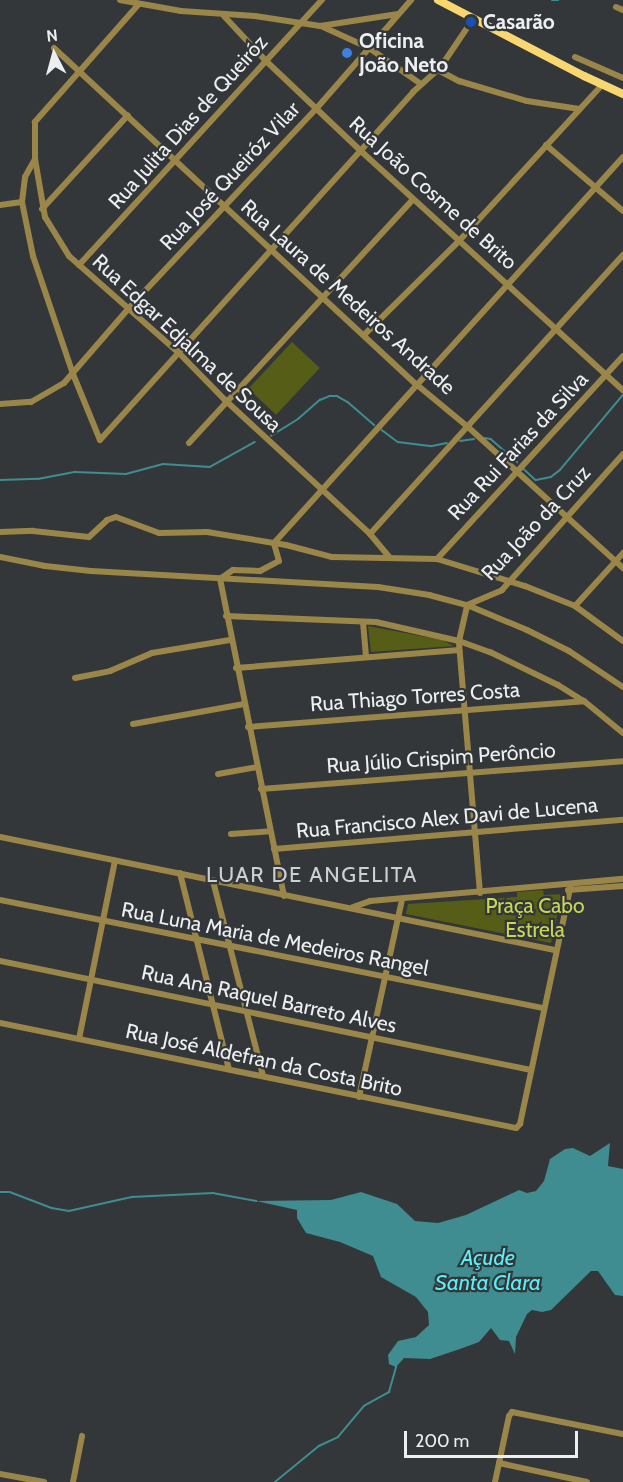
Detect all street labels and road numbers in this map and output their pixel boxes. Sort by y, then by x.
street label: Rua Julita Dias de Queiróz [103,30,273,214]
street label: Rua José Queiróz Vilar [155,97,305,255]
street label: Rua João Cosme de Brito [344,111,522,275]
street label: Rua Laura de Medeiros Andrade [236,194,460,400]
street label: Rua Edgar Edjalma de Sousa [87,249,287,437]
street label: Rua Rui Farias da Silva [443,367,593,525]
street label: Rua João da Cruz [476,460,596,586]
street label: Rua Thiago Torres Costa [309,677,521,717]
street label: Rua Júlio Crispim Perôncio [326,737,556,779]
street label: Rua Francisco Alex Davi de Lucena [295,792,599,844]
street label: Rua Luna Maria de Medeiros Rangel [119,897,431,981]
street label: Rua Ana Raquel Barreto Alves [139,960,399,1038]
street label: Rua José Aldefran da Costa Brito [123,1018,405,1102]

